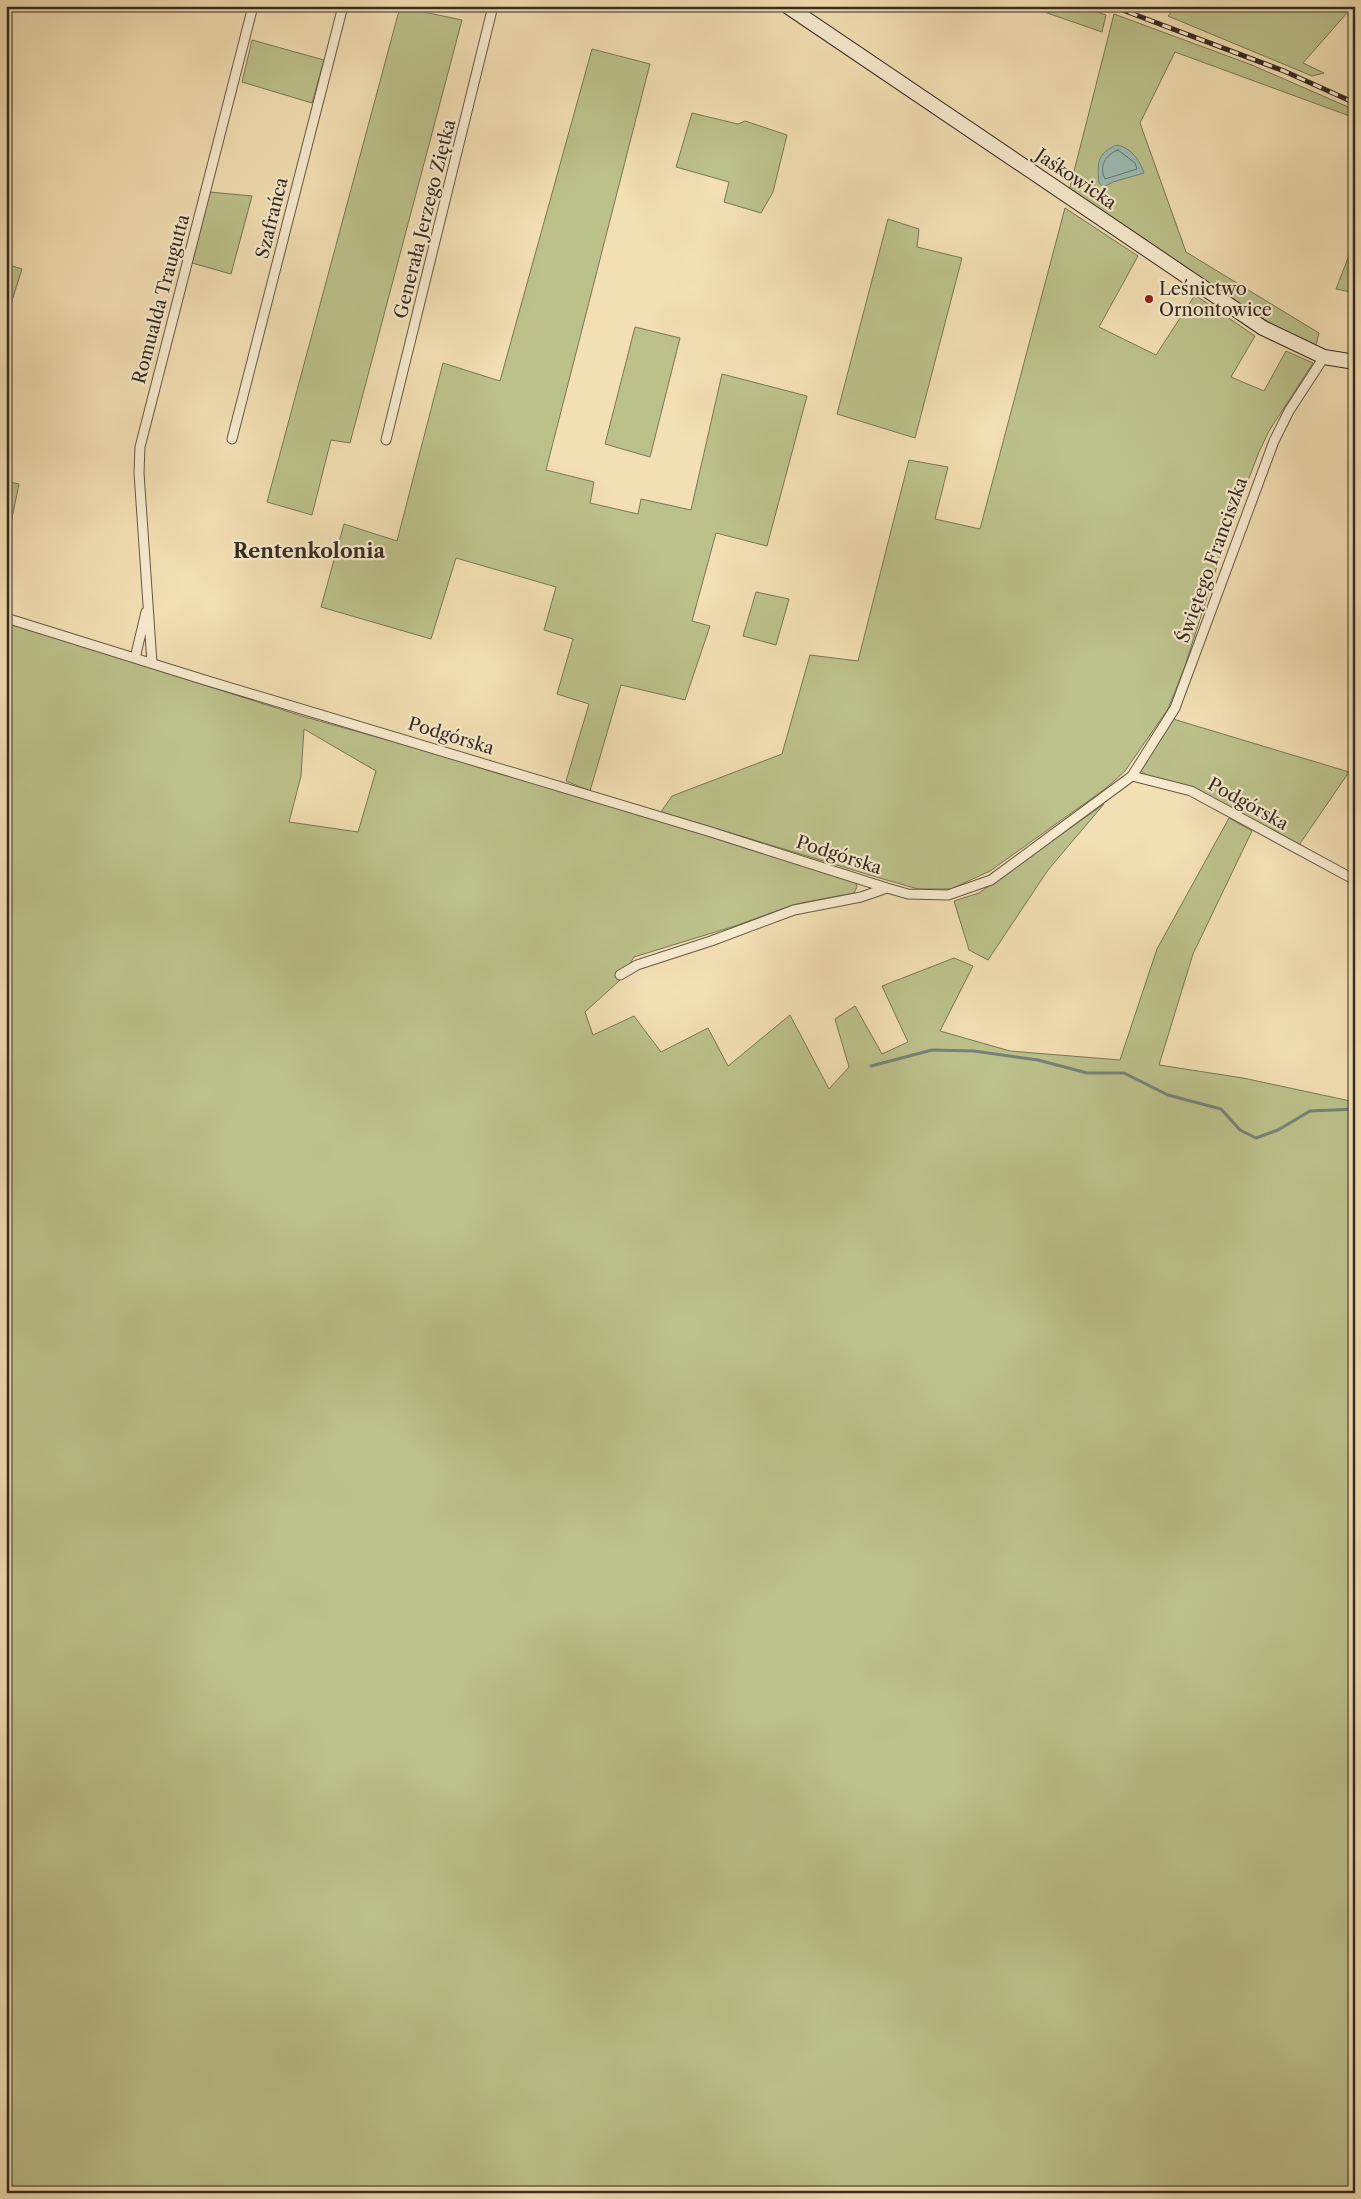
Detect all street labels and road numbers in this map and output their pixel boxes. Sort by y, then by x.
street label: Generała Jerzego Ziętka [390,117,461,321]
street label: Jaśkowicka [1029,142,1121,214]
street label: Szafrańca [251,175,293,261]
street label: Romualda Traugutta [128,211,194,386]
street label: Świętego Franciszka [1171,474,1252,646]
street label: Podgórska [405,712,497,760]
street label: Podgórska [1204,773,1293,835]
street label: Podgórska [793,831,885,879]

